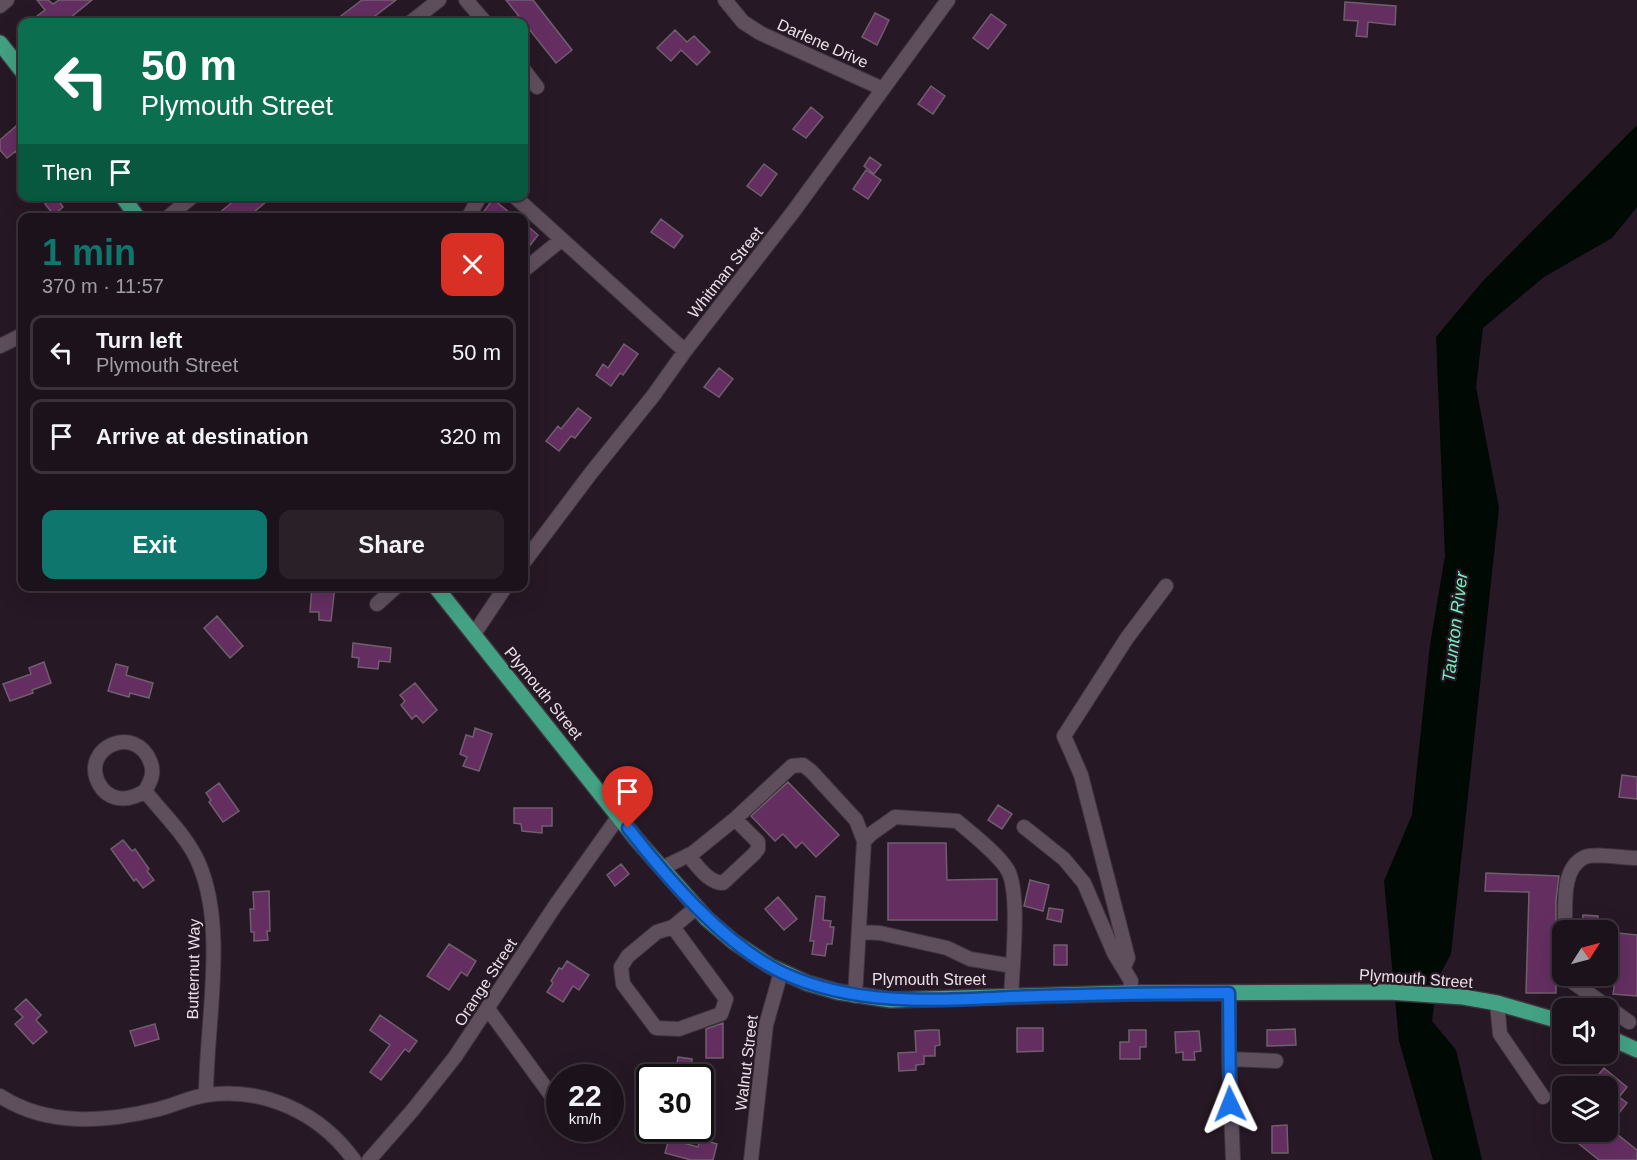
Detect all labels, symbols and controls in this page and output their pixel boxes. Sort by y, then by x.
street label: Darlene Drive [775,16,871,71]
icon: left [42,42,120,120]
text: 50 m [141,42,237,89]
text: Plymouth Street [141,91,333,121]
icon: arrive [104,156,137,189]
text: Then [42,160,92,185]
street label: Whitman Street [685,223,766,321]
text: 1 min [42,232,136,273]
button: close [441,233,504,296]
text: 370 m · 11:57 [42,275,164,297]
text: Turn left [96,328,182,353]
icon: left [45,336,78,369]
text: 50 m [452,340,501,365]
text: Plymouth Street [96,354,238,376]
icon: arrive [45,420,78,453]
text: Arrive at destination [96,424,309,449]
text: 320 m [440,424,501,449]
button: Exit [42,510,267,579]
button: Share [279,510,504,579]
water label: Taunton River [1438,569,1472,684]
street label: Plymouth Street [501,644,586,743]
pin [602,766,653,828]
icon: arrive [611,775,644,808]
street label: Butternut Way [184,918,203,1020]
north arrow [1552,920,1618,986]
map controls [1552,920,1618,1142]
street label: Orange Street [451,935,520,1029]
street label: Plymouth Street [1359,966,1474,991]
street label: Plymouth Street [872,971,986,988]
button: sound [1552,998,1618,1064]
street label: Walnut Street [732,1014,761,1112]
speed limit sign: 30 [636,1064,714,1142]
position arrow [1198,1072,1262,1136]
button: layers [1552,1076,1618,1142]
text: 22 [568,1079,602,1112]
text: km/h [569,1110,601,1127]

